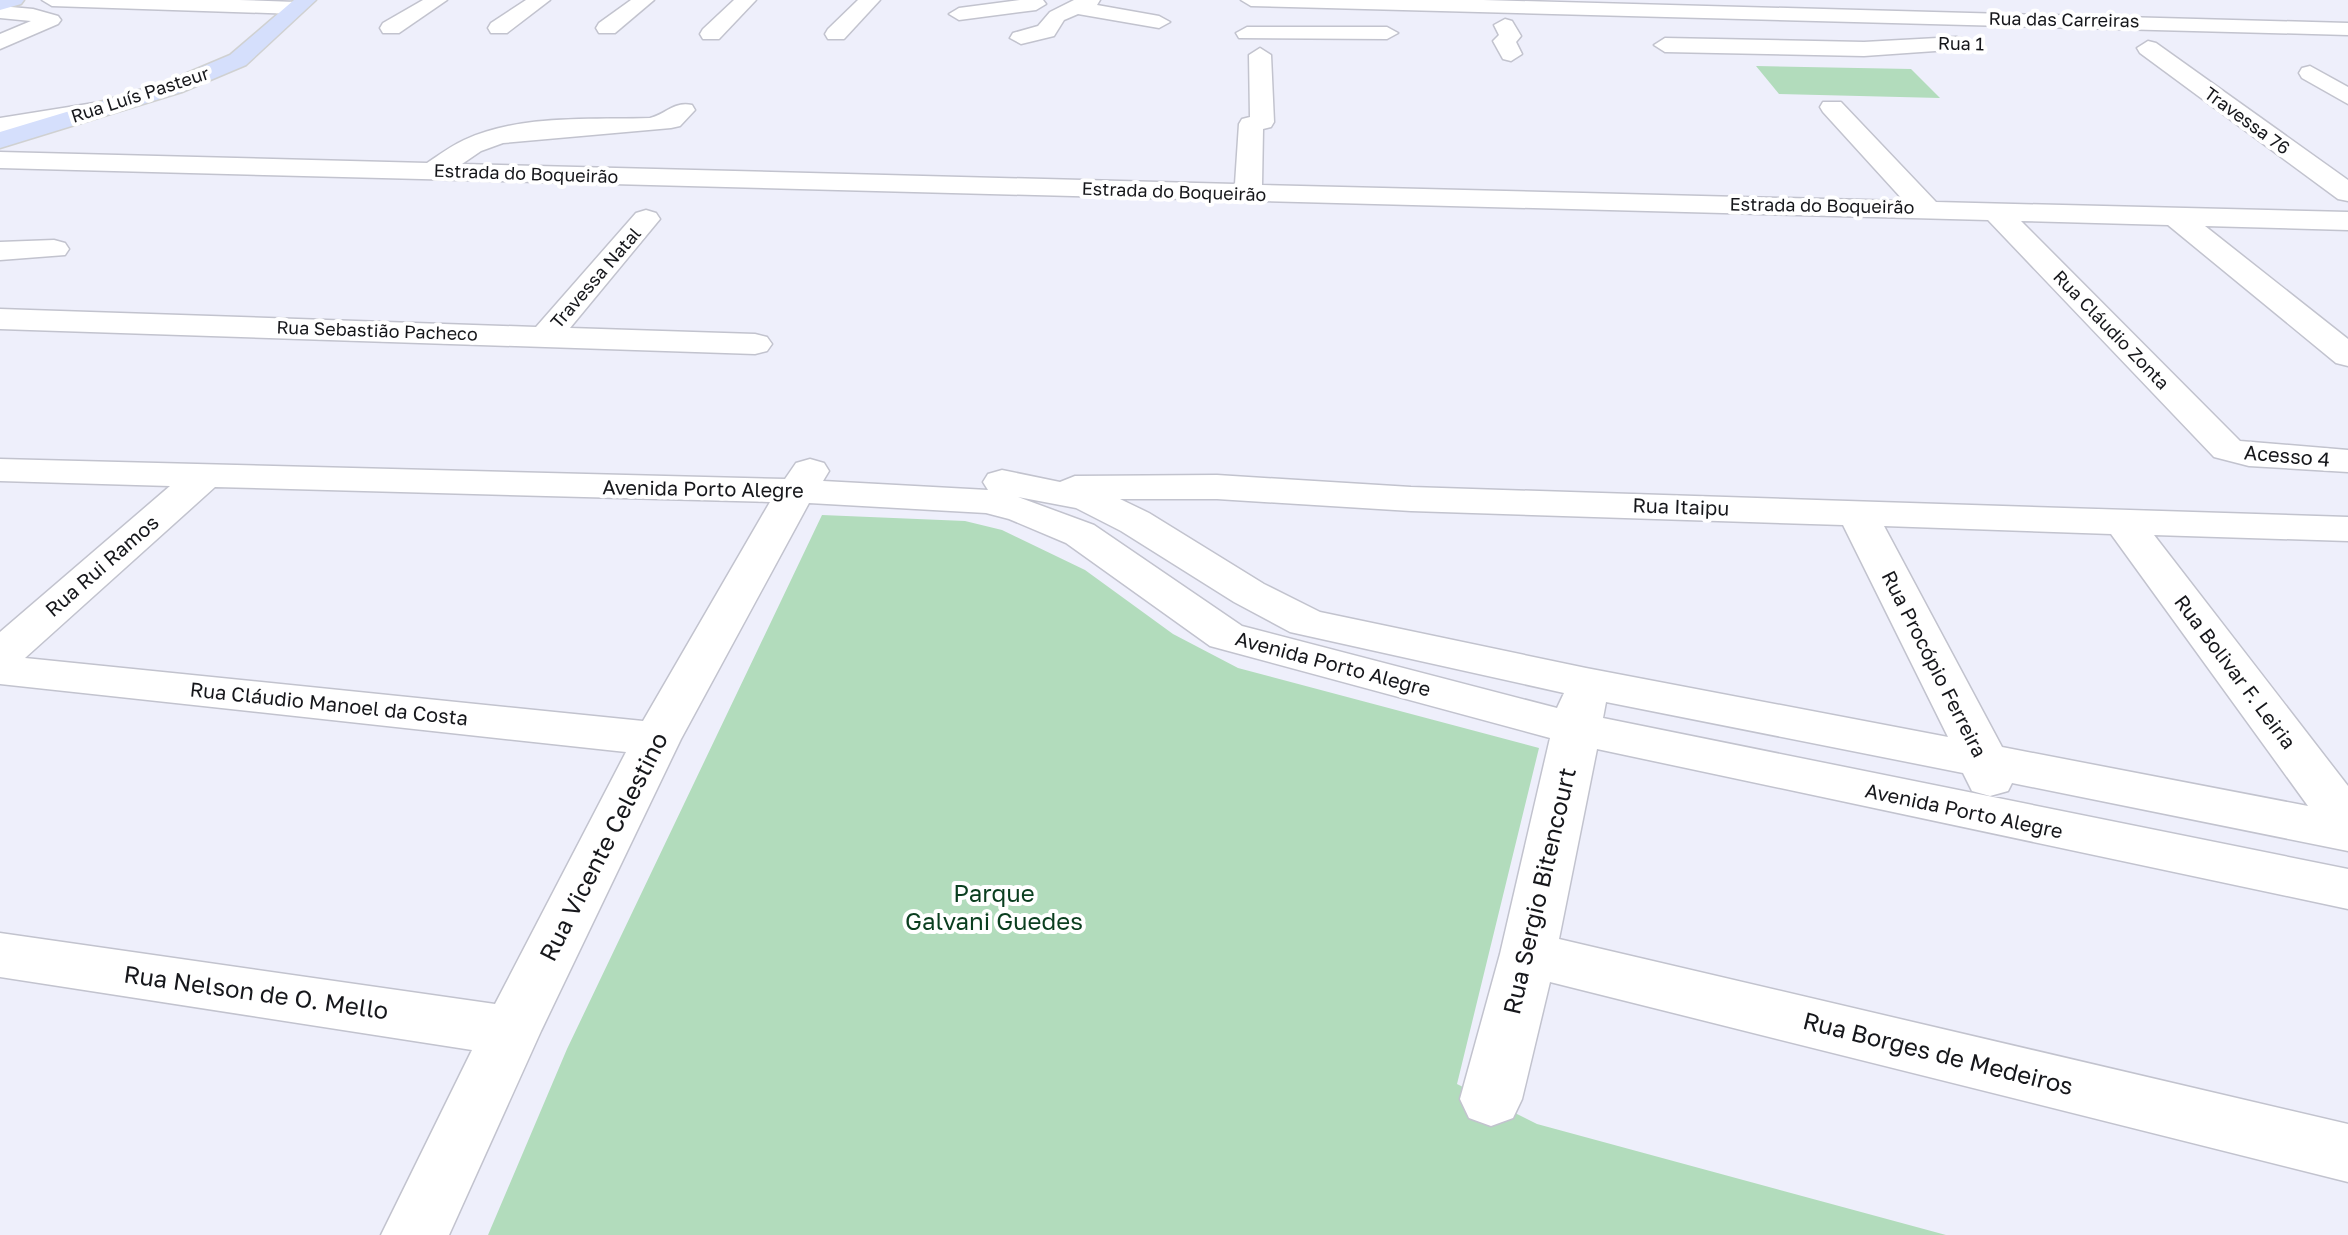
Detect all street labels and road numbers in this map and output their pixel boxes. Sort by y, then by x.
street label: Rua das Carreiras [1988,7,2140,31]
street label: Rua 1 [1938,32,1985,54]
street label: Rua Luís Pasteur [68,61,212,127]
street label: Travessa 76 [2200,82,2295,159]
street label: Estrada do Boqueirão [433,159,619,187]
street label: Estrada do Boqueirão [1081,177,1267,205]
street label: Estrada do Boqueirão [1729,192,1915,218]
street label: Travessa Natal [545,222,645,332]
street label: Rua Cláudio Zonta [2049,265,2174,393]
street label: Rua Sebastião Pacheco [276,315,478,345]
street label: Acesso 4 [2243,439,2331,471]
street label: Avenida Porto Alegre [602,474,804,502]
street label: Rua Itaipu [1632,492,1730,520]
street label: Rua Rui Ramos [40,510,163,621]
street label: Rua Procópio Ferreira [1877,566,1992,761]
street label: Rua Bolivar F. Leiria [2170,590,2302,753]
street label: Avenida Porto Alegre [1233,625,1434,701]
street label: Rua Cláudio Manoel da Costa [189,676,469,730]
street label: Rua Vicente Celestino [532,727,673,966]
street label: Rua Sergio Bitencourt [1496,765,1581,1017]
street label: Avenida Porto Alegre [1863,777,2065,843]
street label: Rua Nelson de O. Mello [122,959,390,1024]
street label: Rua Borges de Medeiros [1800,1005,2077,1100]

